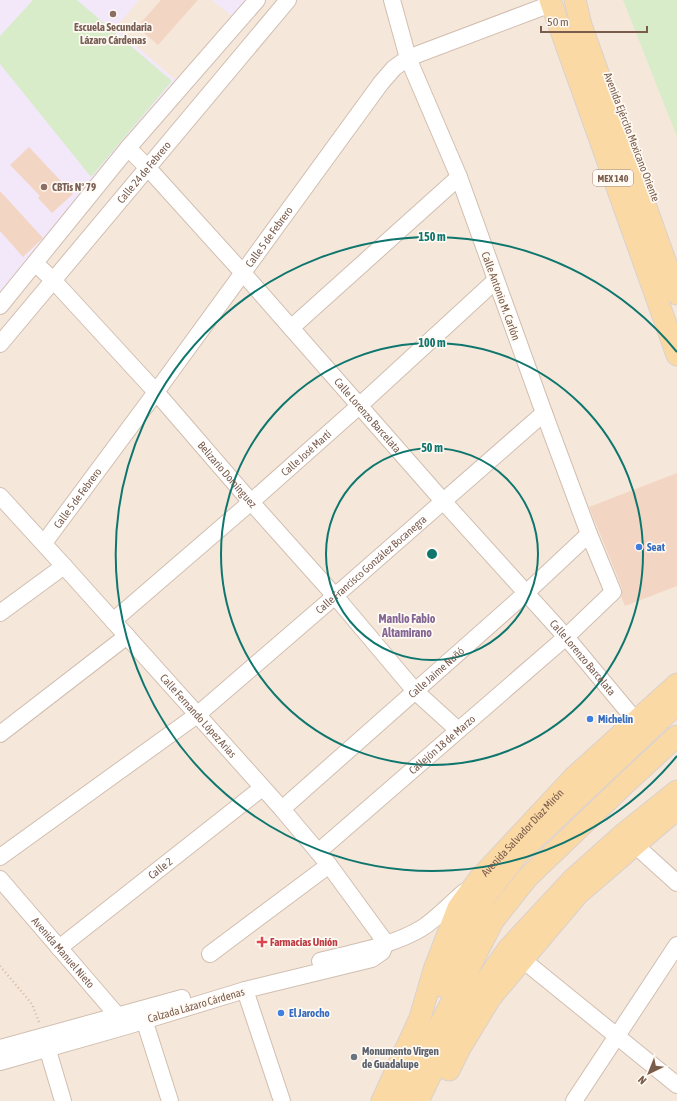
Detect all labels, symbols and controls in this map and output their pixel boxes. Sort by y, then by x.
scale bar [541,8,647,34]
marker: Escuela Secundaria Lázaro Cárdenas [108,9,118,19]
text: 50 m [547,15,569,29]
place label: Escuela Secundaria Lázaro Cárdenas [74,21,152,46]
street label: Avenida Ejército Mexicano Oriente [602,71,662,203]
street label: Calle 24 de Febrero [114,139,173,206]
road number: MEX 140 [593,170,633,186]
place label: CBTis N° 79 [52,181,96,193]
marker: CBTis N° 79 [39,182,49,192]
street label: Calle 5 de Febrero [243,204,295,269]
text: 150 m [418,230,446,244]
street label: Calle Antonio M. Carlón [479,250,523,342]
text: 100 m [418,336,446,350]
street label: Calle Lorenzo Barcelata [332,376,404,455]
street label: Calle José Martí [279,427,334,478]
street label: Belizario Domínguez [195,439,259,510]
text: 50 m [421,441,443,455]
street label: Calle 5 de Febrero [51,466,104,530]
street label: Calle Francisco González Bocanegra [313,513,429,616]
place label: Seat [647,541,666,553]
marker: Seat [634,542,644,552]
centre of rings [425,547,439,561]
district label: Manlio Fabio Altamirano [379,612,436,640]
street label: Calle Lorenzo Barcelata [547,617,618,698]
street label: Calle Jaime Nuñó [406,645,467,700]
street label: Calle Fernando López Arias [158,672,239,760]
street label: Callejón 18 de Marzo [406,713,477,777]
place label: Michelin [598,713,633,725]
marker: Michelin [585,714,595,724]
street label: Avenida Salvador Díaz Mirón [479,786,566,879]
street label: Calle 2 [146,855,175,881]
street label: Avenida Manuel Nieto [30,915,97,990]
place label: Farmacias Unión [270,936,338,948]
marker: Farmacias Unión [257,937,267,947]
street label: Calzada Lázaro Cárdenas [146,985,246,1025]
place label: El Jarocho [289,1007,330,1019]
marker: El Jarocho [276,1008,286,1018]
place label: Monumento Virgen de Guadalupe [362,1045,439,1070]
marker: Monumento Virgen de Guadalupe [349,1052,359,1062]
north arrow [629,1053,669,1093]
text: N [636,1074,649,1087]

